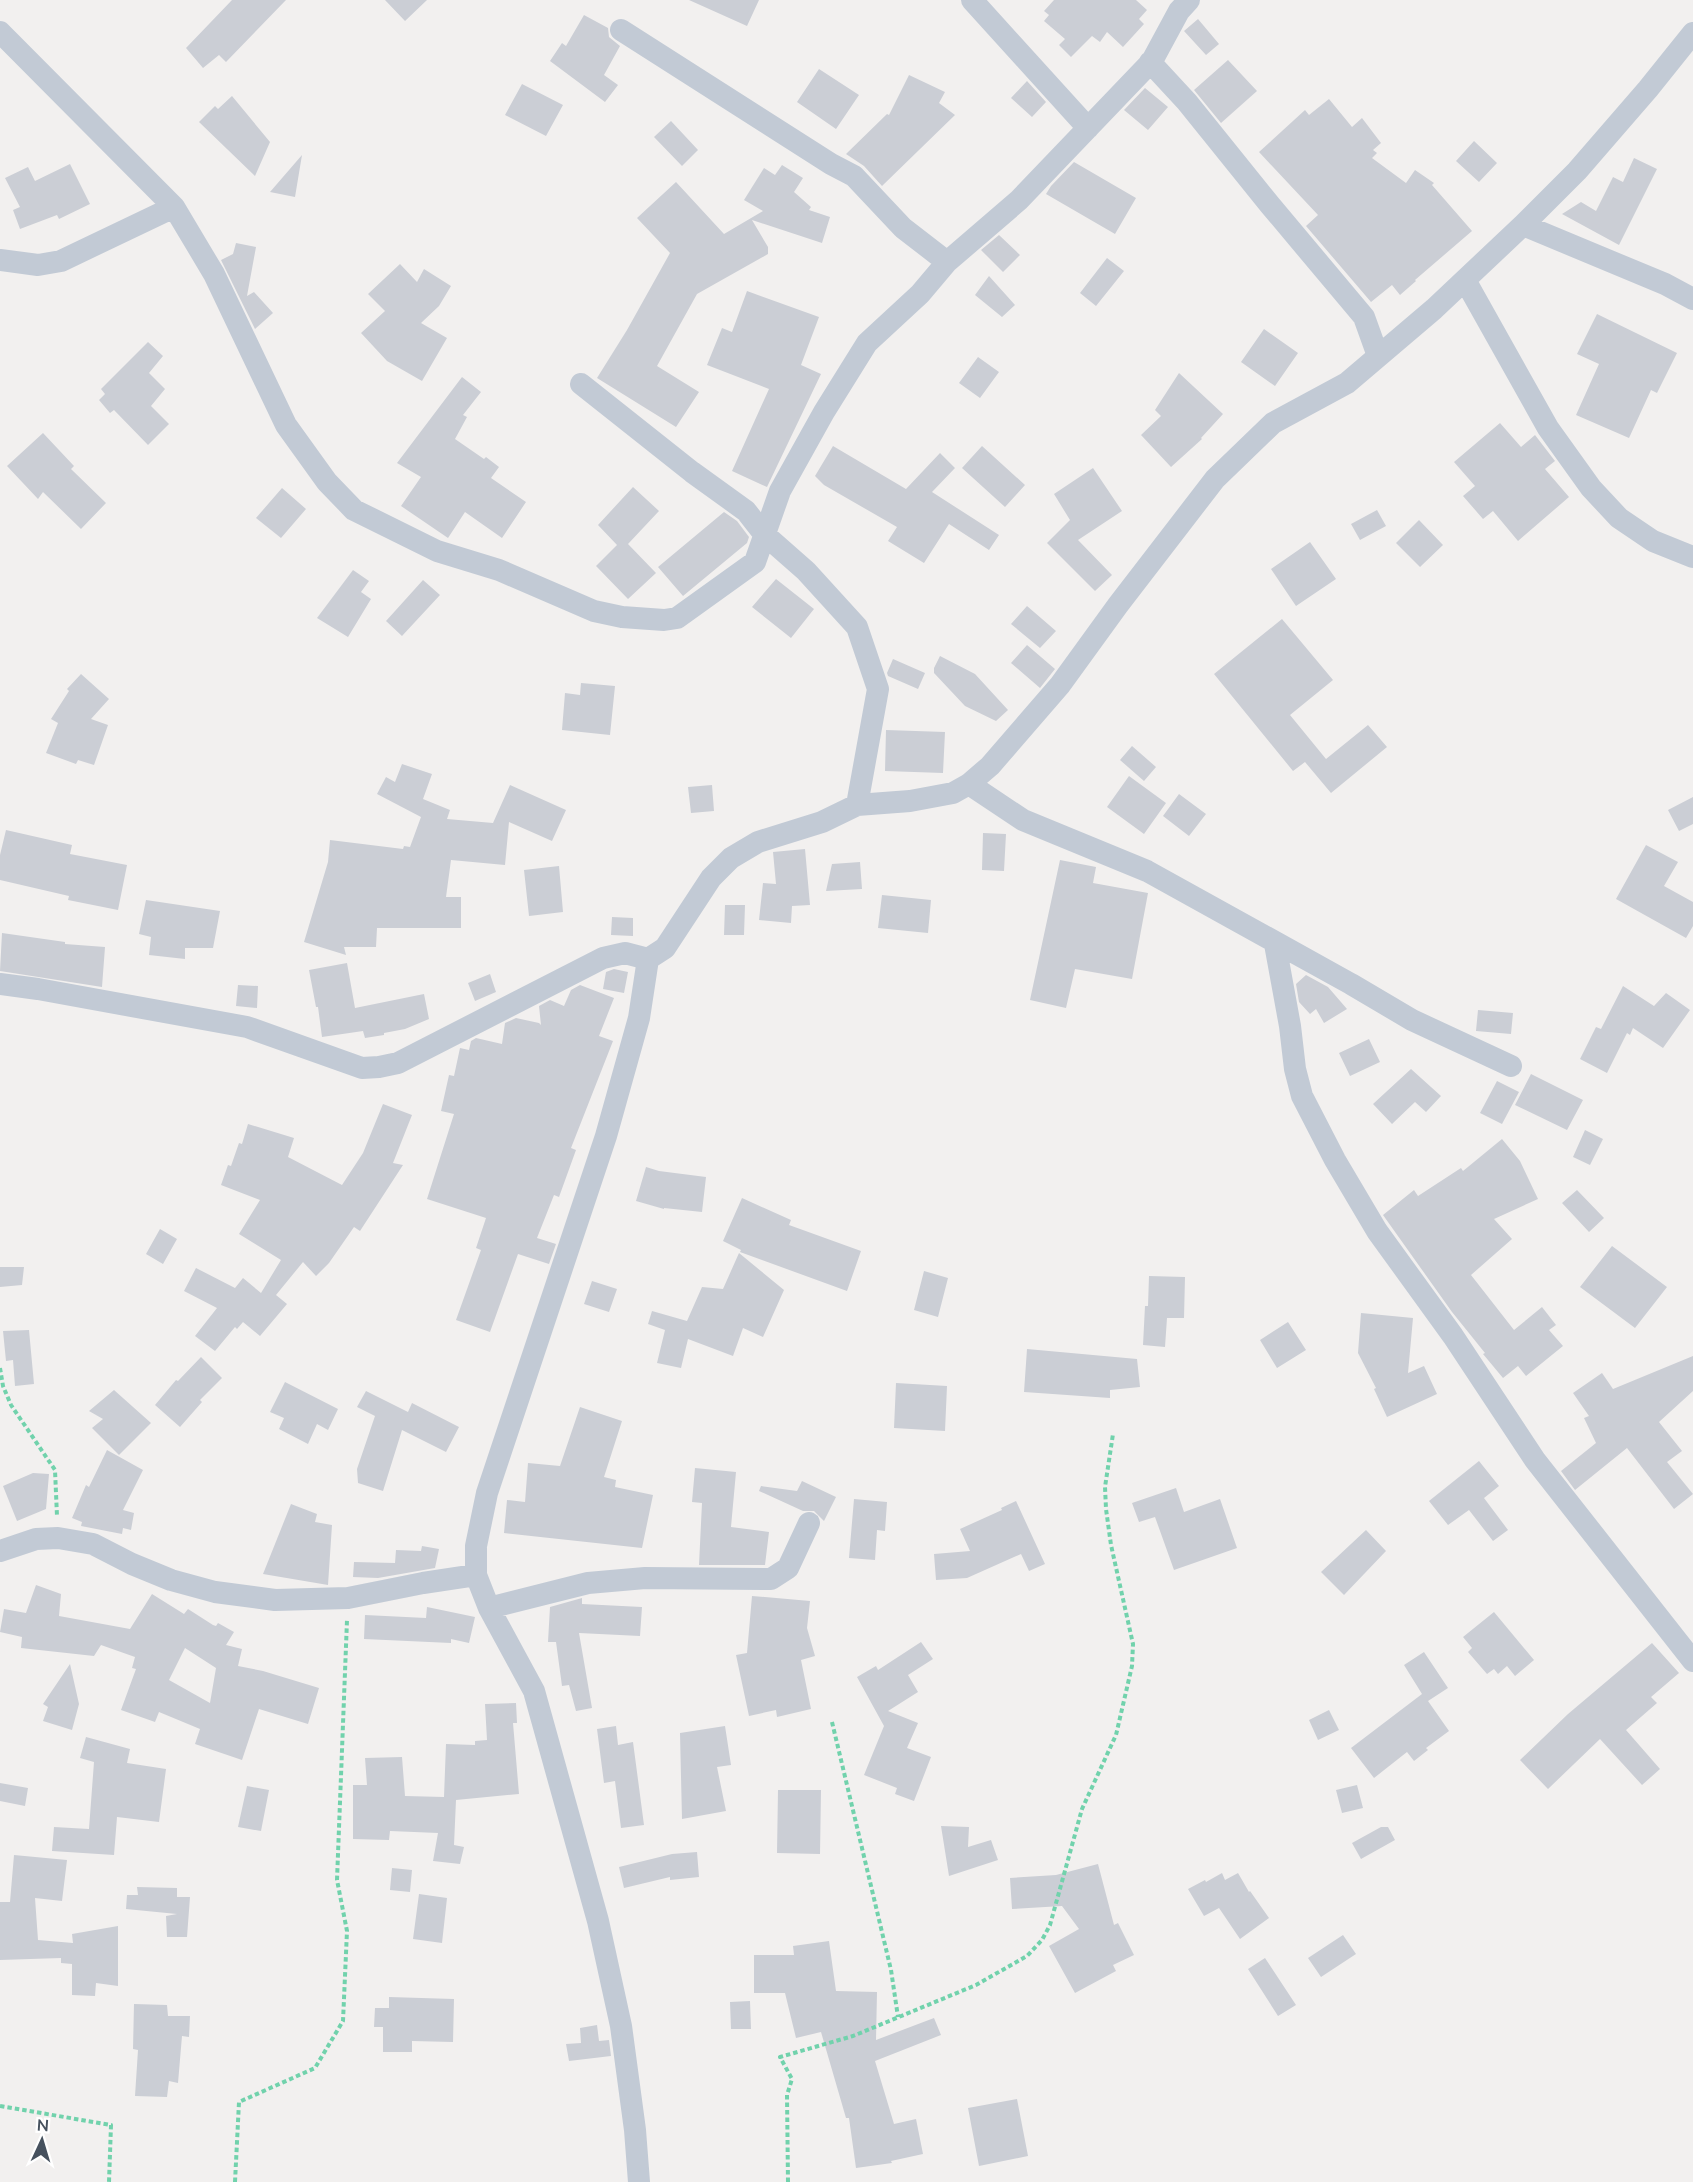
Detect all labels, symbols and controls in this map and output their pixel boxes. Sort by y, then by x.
north arrow [12,2110,72,2170]
text: N [36,2115,50,2135]

